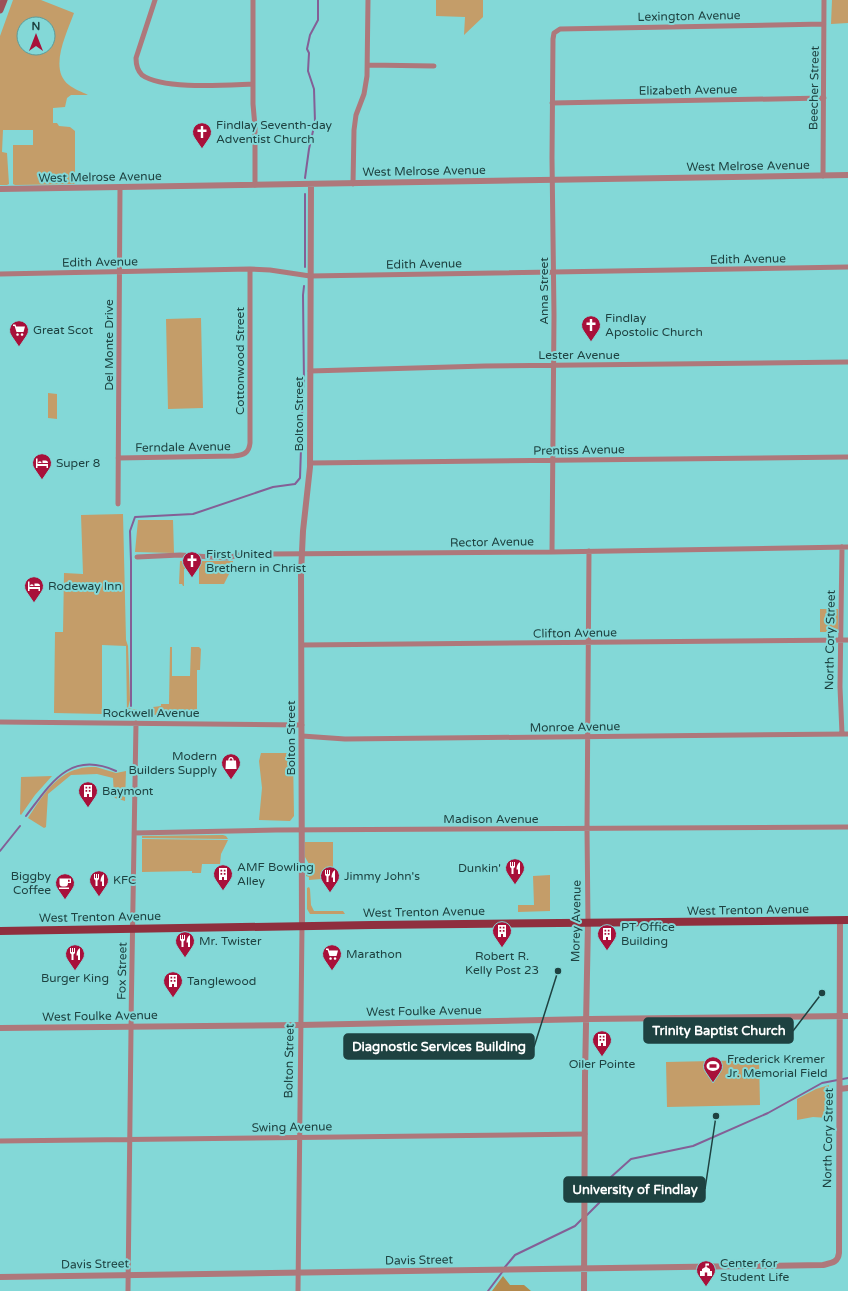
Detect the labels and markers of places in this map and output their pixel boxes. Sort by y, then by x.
place label: Findlay Seventh-day Adventist Church [216,118,333,146]
church icon: Findlay Seventh-day Adventist Church [191,121,213,149]
place label: Findlay Apostolic Church [605,311,703,339]
church icon: Findlay Apostolic Church [580,314,602,342]
supermarket icon: Great Scot [8,319,30,347]
place label: Great Scot [33,323,94,337]
hotel icon: Super 8 [31,452,53,480]
place label: Super 8 [56,456,100,470]
place label: First United Brethern in Christ [206,547,307,575]
church icon: First United Brethern in Christ [181,550,203,578]
hotel icon: Rodeway Inn [23,575,45,603]
place label: Rodeway Inn [48,579,122,593]
place label: Modern Builders Supply [128,749,218,777]
shop icon: Modern Builders Supply [220,752,242,780]
building icon: Baymont [77,780,99,808]
place label: Baymont [102,784,154,798]
restaurant icon: Dunkin' [504,857,526,885]
place label: AMF Bowling Alley [237,860,314,888]
place label: Dunkin' [458,861,501,875]
building icon: AMF Bowling Alley [212,863,234,891]
restaurant icon: Jimmy John's [319,865,341,893]
place label: Biggby Coffee [11,869,52,897]
restaurant icon: KFC [88,869,110,897]
place label: Jimmy John's [344,869,420,883]
cafe icon: Biggby Coffee [54,872,76,900]
place label: KFC [113,873,136,887]
building icon: Robert R. Kelly Post 23 [491,920,513,948]
place label: PT Office Building [621,920,675,948]
building icon: PT Office Building [596,923,618,951]
restaurant icon: Mr. Twister [174,930,196,958]
place label: Mr. Twister [199,934,262,948]
restaurant icon: Burger King [64,943,86,971]
supermarket icon: Marathon [321,943,343,971]
place label: Marathon [346,947,402,961]
place label: Robert R. Kelly Post 23 [465,949,539,977]
building icon: Tanglewood [162,970,184,998]
place label: Burger King [41,971,109,985]
place label: Tanglewood [187,974,256,988]
callout: Trinity Baptist Church [644,1018,793,1043]
building icon: Oiler Pointe [591,1029,613,1057]
callout: Diagnostic Services Building [344,1034,534,1059]
place label: Frederick Kremer Jr. Memorial Field [727,1052,828,1080]
sports icon: Frederick Kremer Jr. Memorial Field [702,1055,724,1083]
place label: Oiler Pointe [569,1057,636,1071]
callout: University of Findlay [564,1177,705,1202]
place label: Center for Student Life [720,1256,789,1284]
public building icon: Center for Student Life [695,1259,717,1287]

